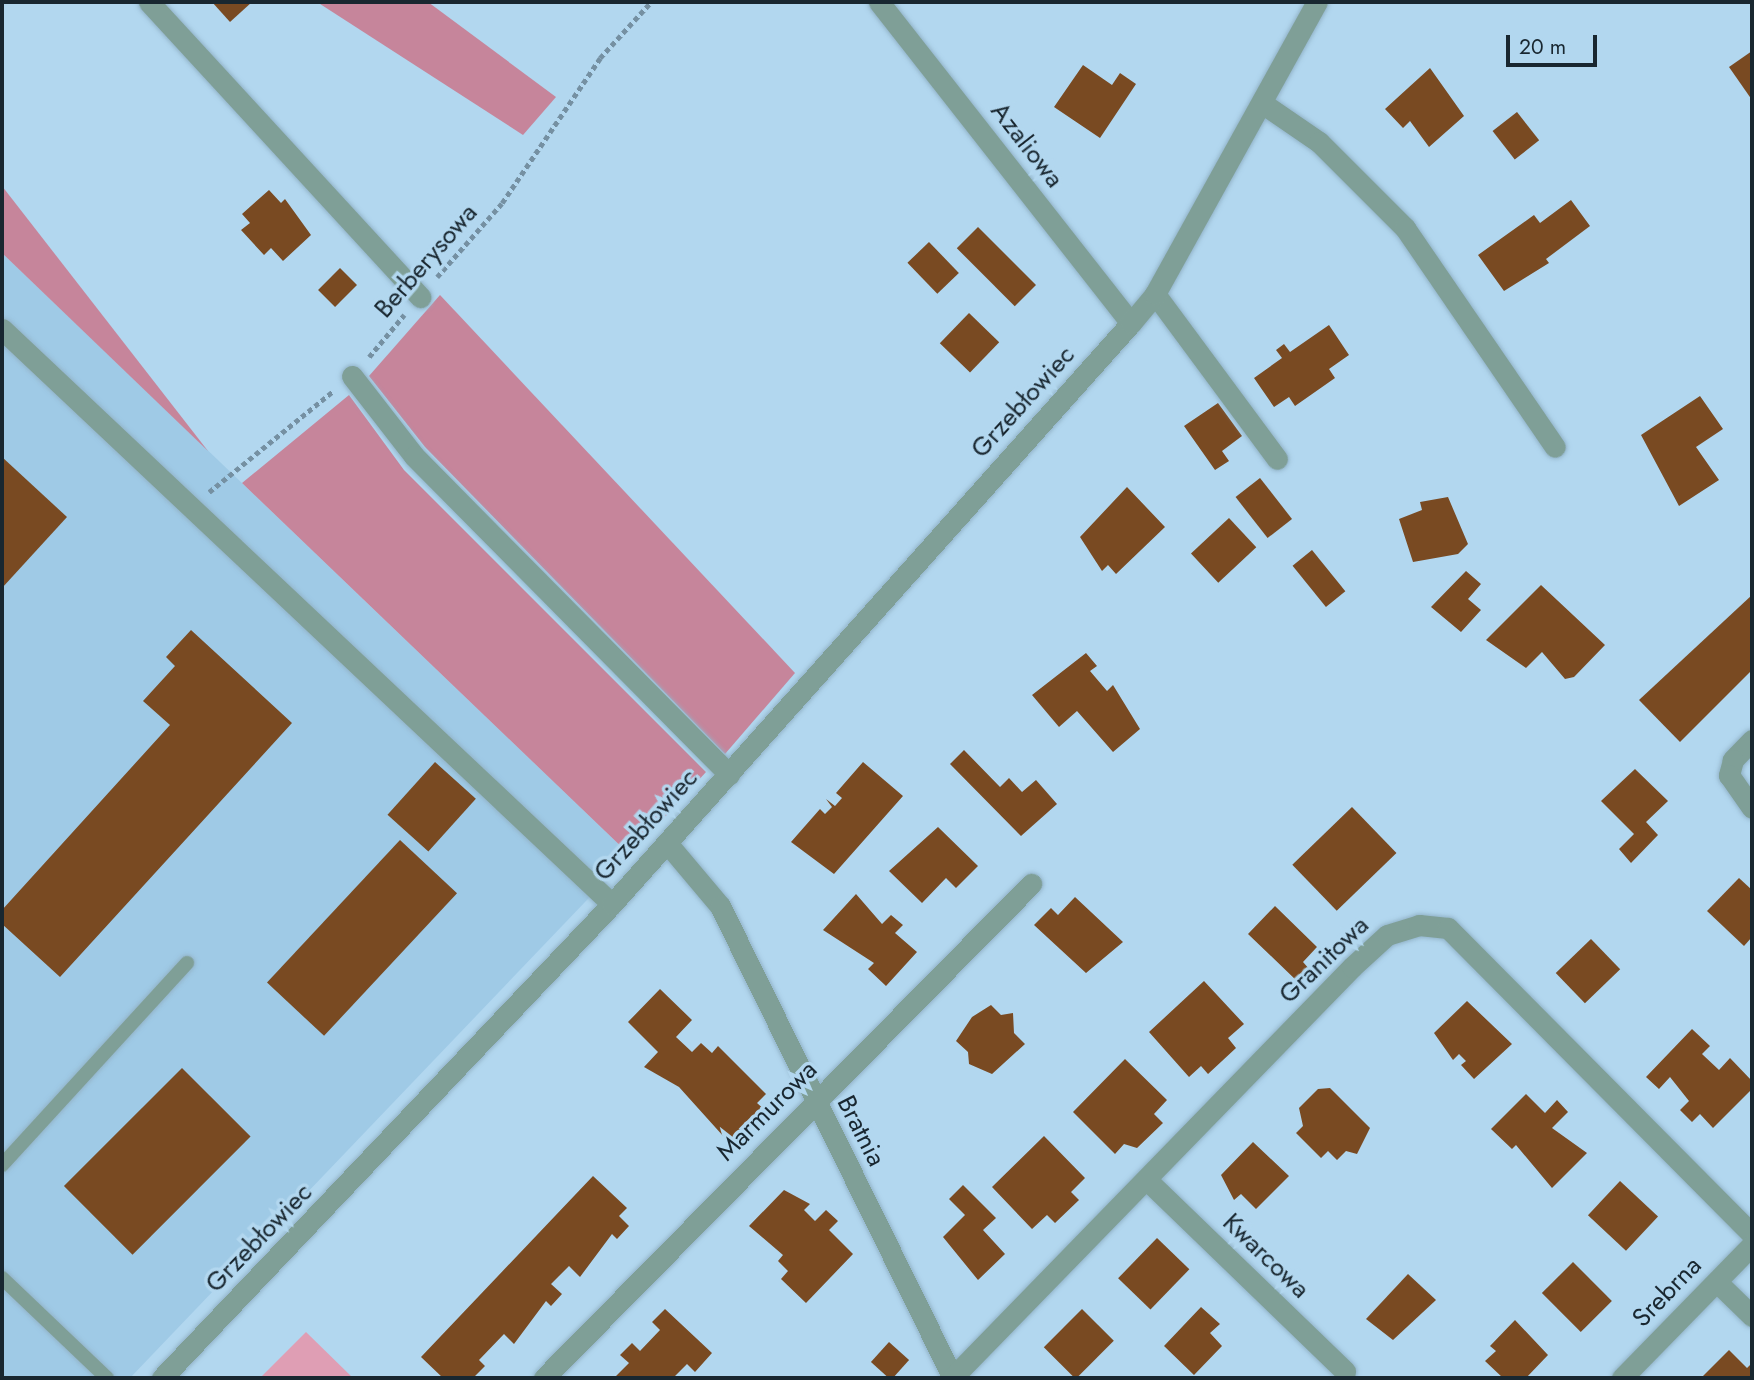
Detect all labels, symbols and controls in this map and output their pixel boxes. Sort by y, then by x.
scale bar [1509,21,1600,65]
text: 20 m [1519,32,1566,62]
street label: Azaliowa [984,96,1070,194]
street label: Berberysowa [368,198,484,324]
street label: Grzebłowiec [965,340,1081,464]
street label: Grzebłowiec [588,763,704,887]
street label: Granitowa [1273,910,1375,1010]
street label: Marmurowa [710,1054,824,1168]
street label: Bratnia [830,1090,892,1172]
street label: Grzebłowiec [199,1177,319,1299]
street label: Kwarcowa [1216,1207,1316,1305]
street label: Srebrna [1626,1250,1708,1334]

